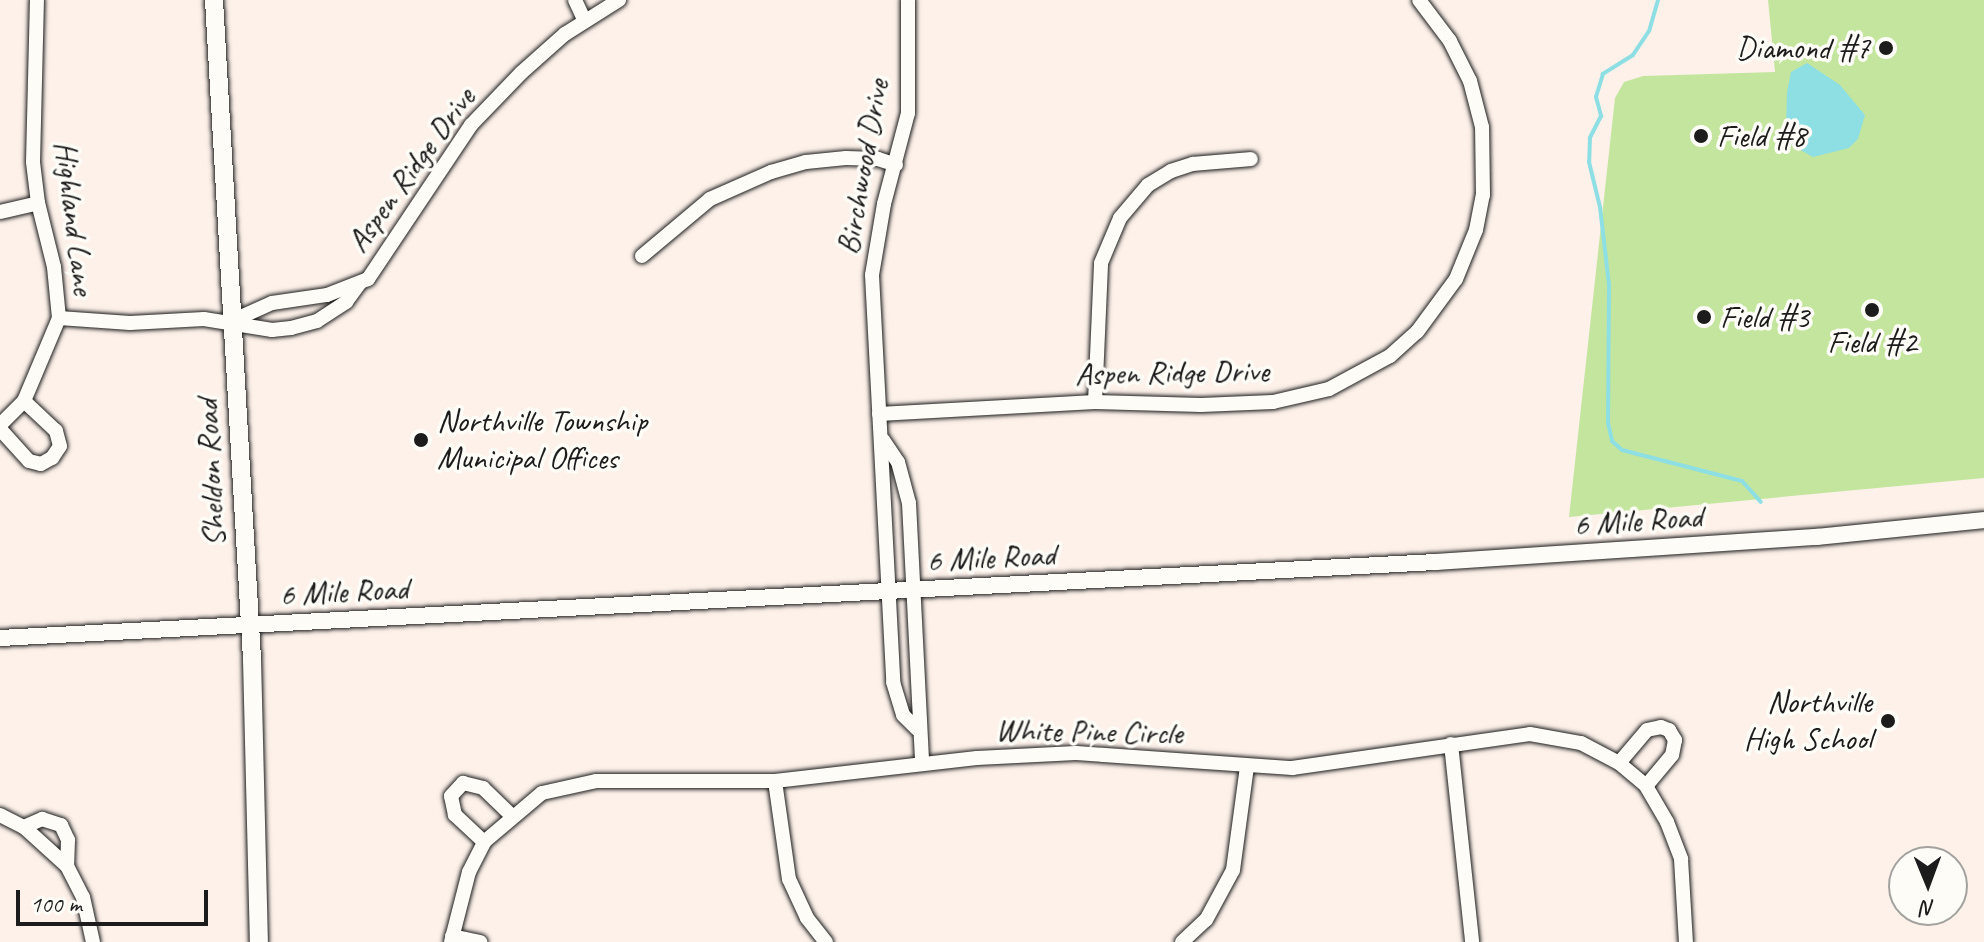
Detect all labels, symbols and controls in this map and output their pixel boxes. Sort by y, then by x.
place label: Diamond #7 [1736,29,1870,67]
marker: Diamond #7 [1877,39,1895,57]
street label: Birchwood Drive [829,76,897,258]
street label: Aspen Ridge Drive [338,80,484,260]
place label: Field #8 [1717,117,1806,155]
marker: Field #8 [1692,127,1710,145]
street label: Highland Lane [45,138,103,298]
place label: Field #3 [1720,298,1809,336]
marker: Field #2 [1863,301,1881,319]
marker: Field #3 [1695,308,1713,326]
place label: Field #2 [1827,323,1917,361]
street label: Aspen Ridge Drive [1075,352,1269,394]
street label: Sheldon Road [188,399,234,547]
place label: Northville Township Municipal Offices [437,403,647,478]
marker: Northville Township Municipal Offices [412,431,430,449]
street label: 6 Mile Road [1573,497,1703,545]
street label: 6 Mile Road [926,535,1056,581]
street label: 6 Mile Road [279,569,409,615]
place label: Northville High School [1745,684,1872,759]
street label: White Pine Circle [995,711,1183,753]
marker: Northville High School [1879,712,1897,730]
north arrow [1888,846,1968,926]
scale bar [20,874,212,924]
text: 100 m [30,889,82,919]
text: N [1921,894,1935,922]

